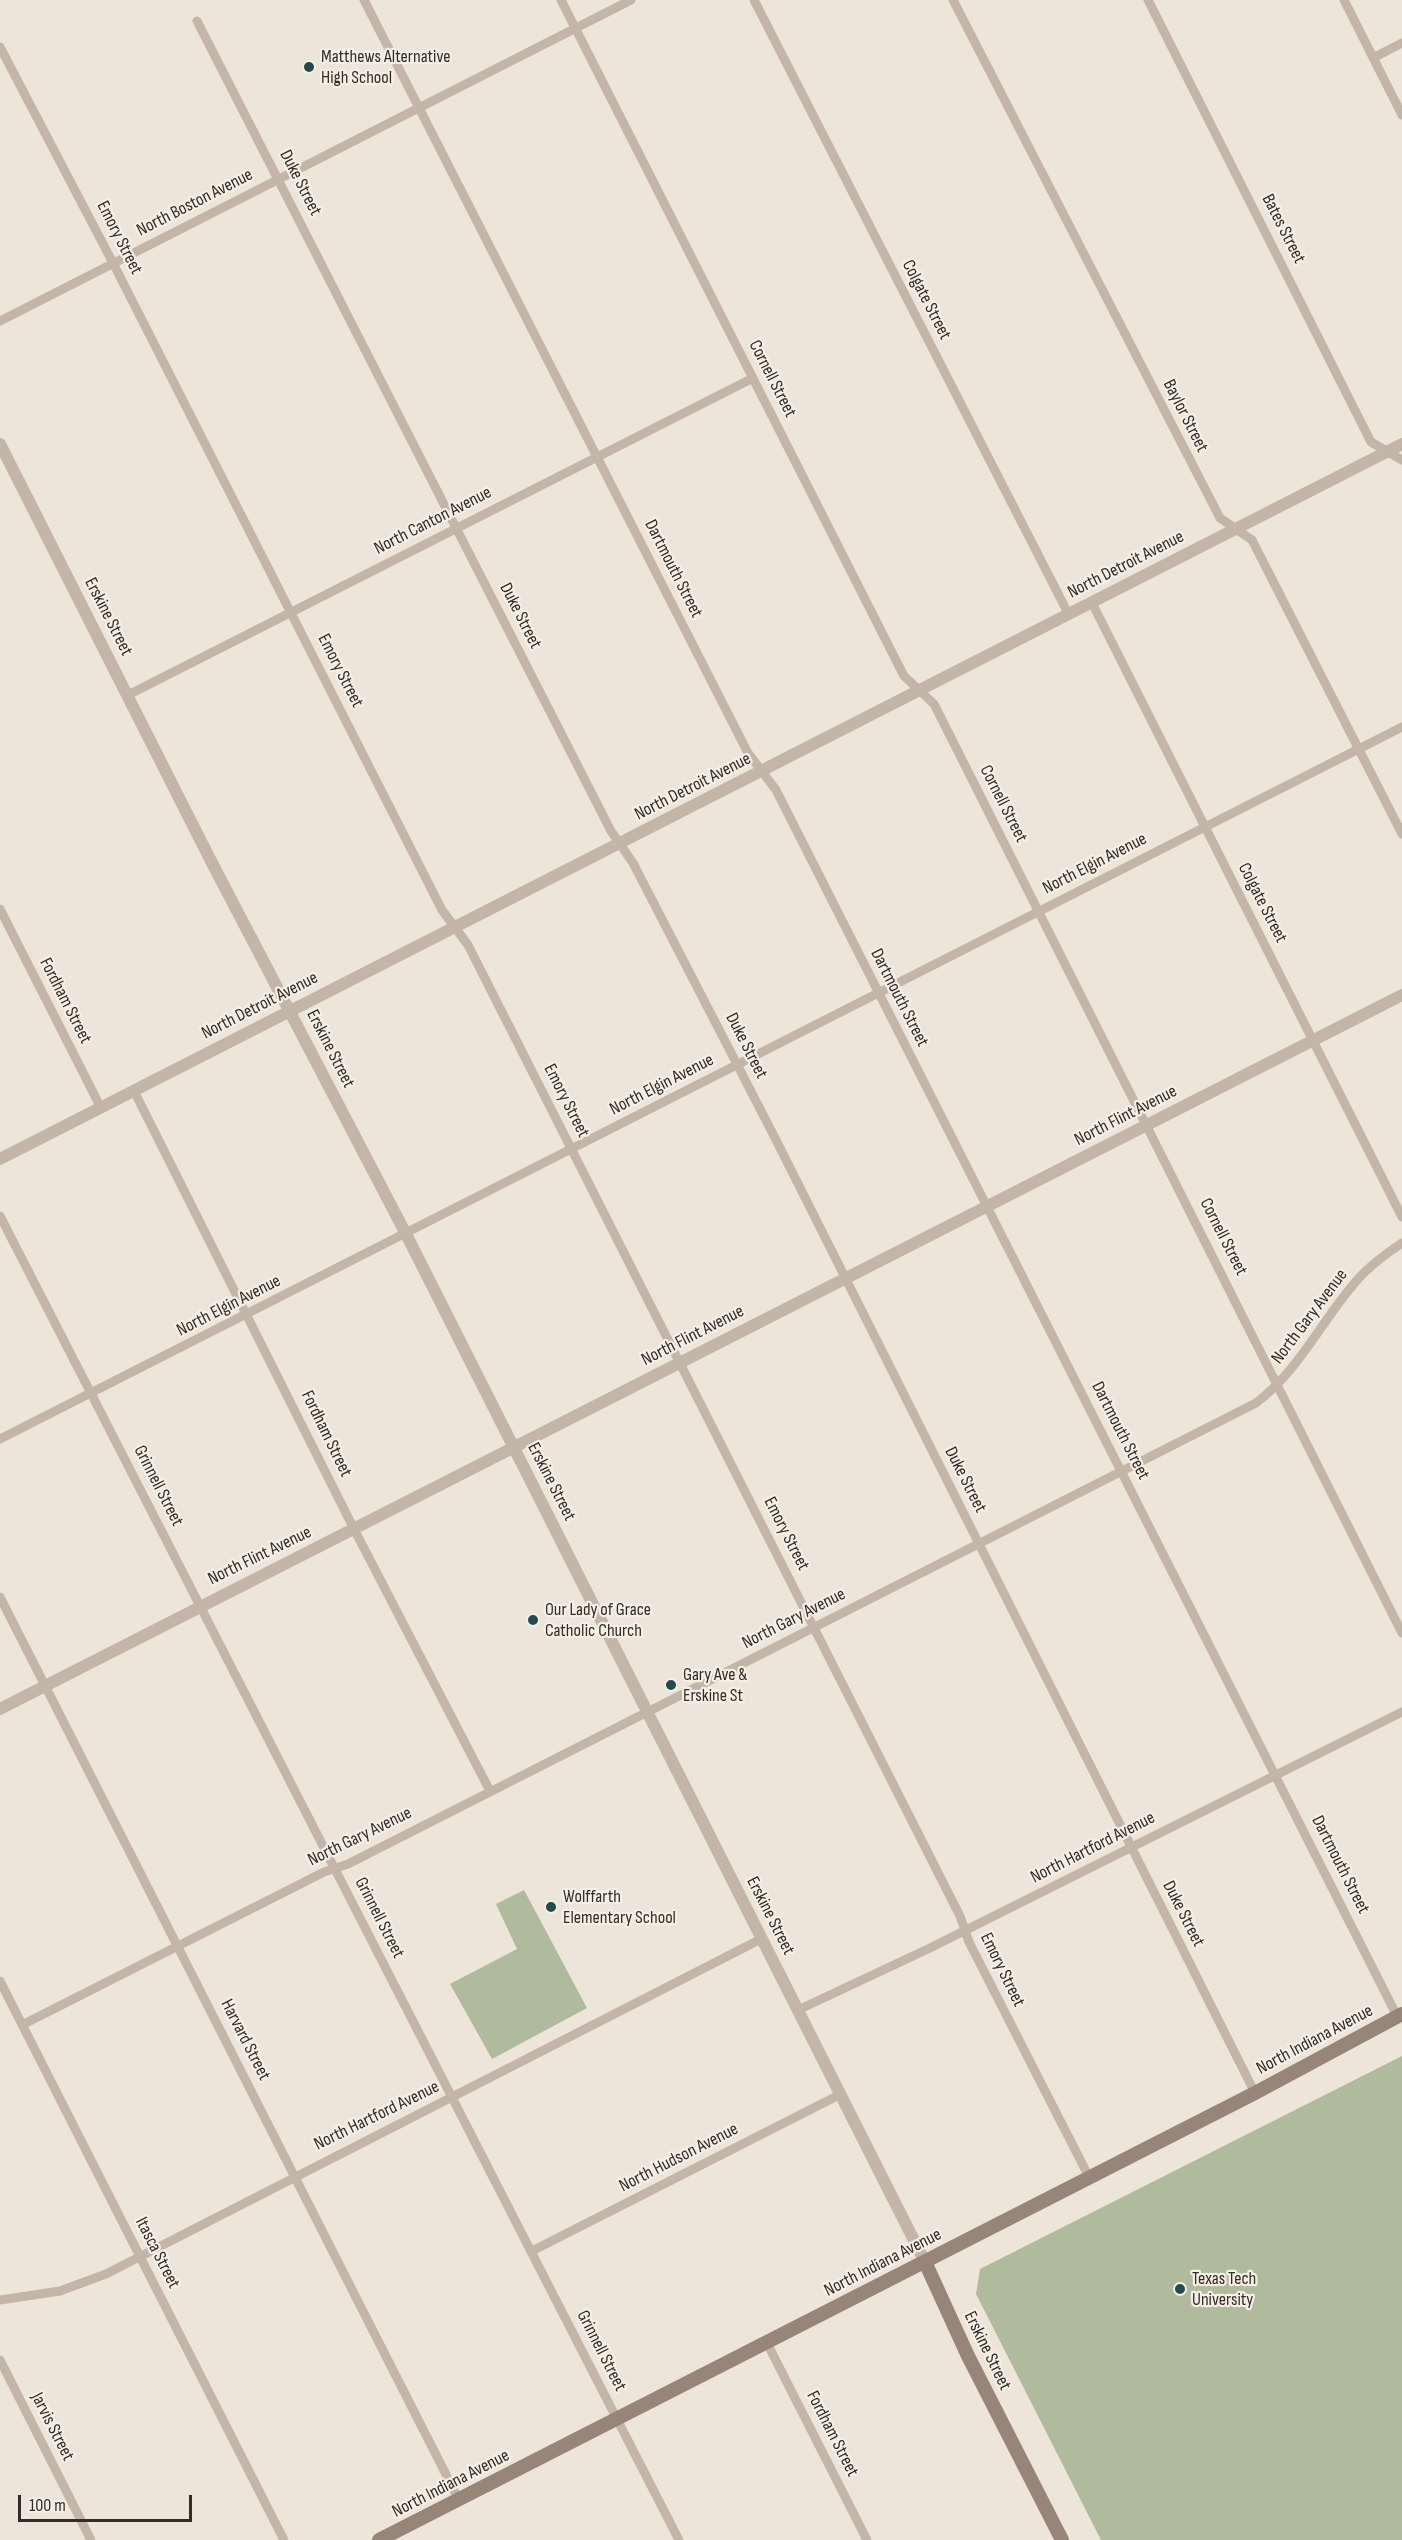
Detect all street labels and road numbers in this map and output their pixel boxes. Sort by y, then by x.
street label: Duke Street [274,146,326,220]
street label: North Boston Avenue [133,164,257,242]
street label: Bates Street [1256,191,1310,267]
street label: Emory Street [91,198,147,278]
street label: Colgate Street [897,256,955,344]
street label: Cornell Street [743,337,801,421]
street label: Baylor Street [1158,376,1212,456]
street label: North Canton Avenue [371,482,495,560]
street label: Dartmouth Street [639,516,707,622]
street label: North Detroit Avenue [1064,526,1188,604]
street label: Erskine Street [79,574,137,660]
street label: Duke Street [494,579,546,653]
street label: Emory Street [312,631,368,711]
street label: North Detroit Avenue [631,748,755,826]
street label: Cornell Street [974,762,1032,846]
street label: North Elgin Avenue [1039,829,1151,899]
street label: Colgate Street [1233,859,1291,947]
street label: Dartmouth Street [865,945,933,1051]
street label: Fordham Street [34,954,96,1048]
street label: North Detroit Avenue [198,967,322,1045]
street label: Erskine Street [301,1006,359,1092]
street label: Duke Street [720,1009,772,1083]
street label: North Elgin Avenue [606,1050,718,1120]
street label: Emory Street [538,1061,594,1141]
street label: North Flint Avenue [1071,1081,1181,1151]
street label: Cornell Street [1194,1195,1252,1279]
street label: North Gary Avenue [1267,1265,1353,1369]
street label: North Elgin Avenue [173,1271,285,1341]
street label: North Flint Avenue [638,1301,748,1371]
street label: Dartmouth Street [1086,1378,1154,1484]
street label: Fordham Street [296,1387,356,1481]
street label: Erskine Street [522,1439,580,1525]
street label: Grinnell Street [128,1442,188,1530]
street label: Duke Street [939,1443,991,1517]
street label: Emory Street [758,1494,814,1574]
street label: North Flint Avenue [205,1522,315,1590]
street label: North Gary Avenue [739,1584,849,1654]
street label: North Gary Avenue [304,1803,416,1871]
street label: North Hartford Avenue [1027,1807,1159,1889]
street label: Dartmouth Street [1306,1812,1374,1918]
street label: Erskine Street [741,1873,799,1959]
street label: Grinnell Street [349,1874,409,1962]
street label: Duke Street [1157,1877,1209,1951]
street label: Emory Street [975,1930,1029,2010]
street label: Harvard Street [215,1996,275,2084]
street label: North Indiana Avenue [1253,2000,1377,2080]
street label: North Hartford Avenue [311,2076,443,2156]
street label: North Hudson Avenue [616,2119,742,2197]
street label: Itasca Street [130,2214,184,2292]
street label: North Indiana Avenue [821,2224,945,2302]
street label: Grinnell Street [571,2307,631,2395]
street label: Erskine Street [959,2308,1015,2394]
street label: Fordham Street [801,2387,863,2481]
street label: Jarvis Street [26,2389,78,2465]
street label: North Indiana Avenue [389,2445,513,2523]

